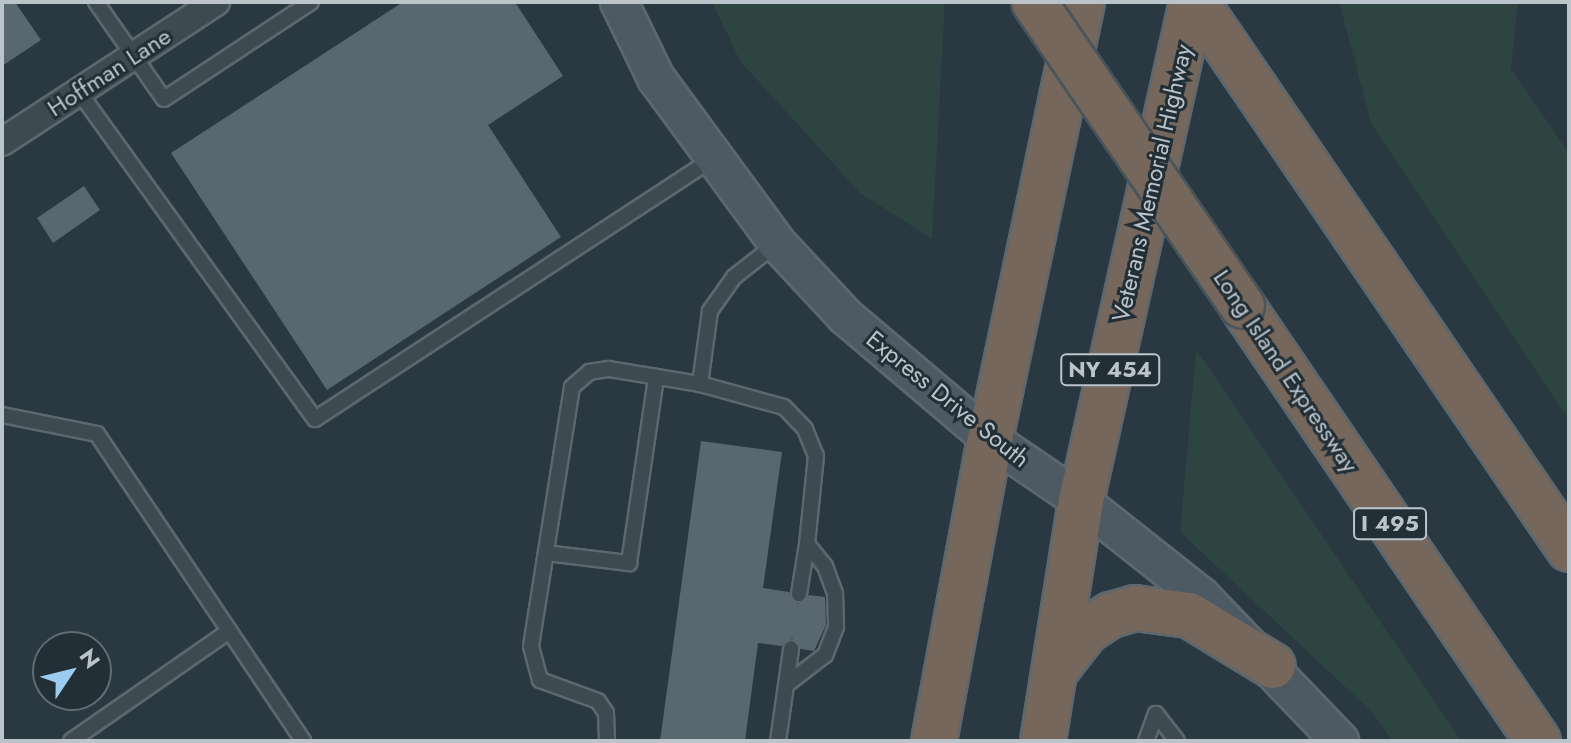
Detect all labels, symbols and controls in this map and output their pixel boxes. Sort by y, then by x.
street label: Hoffman Lane [42,21,176,123]
street label: Veterans Memorial Highway [1106,41,1198,325]
street label: Long Island Expressway [1207,264,1365,478]
street label: Express Drive South [861,324,1035,474]
road number: NY 454 [1060,352,1160,388]
road number: I 495 [1352,506,1428,542]
north arrow [32,631,112,711]
text: N [72,642,108,675]

